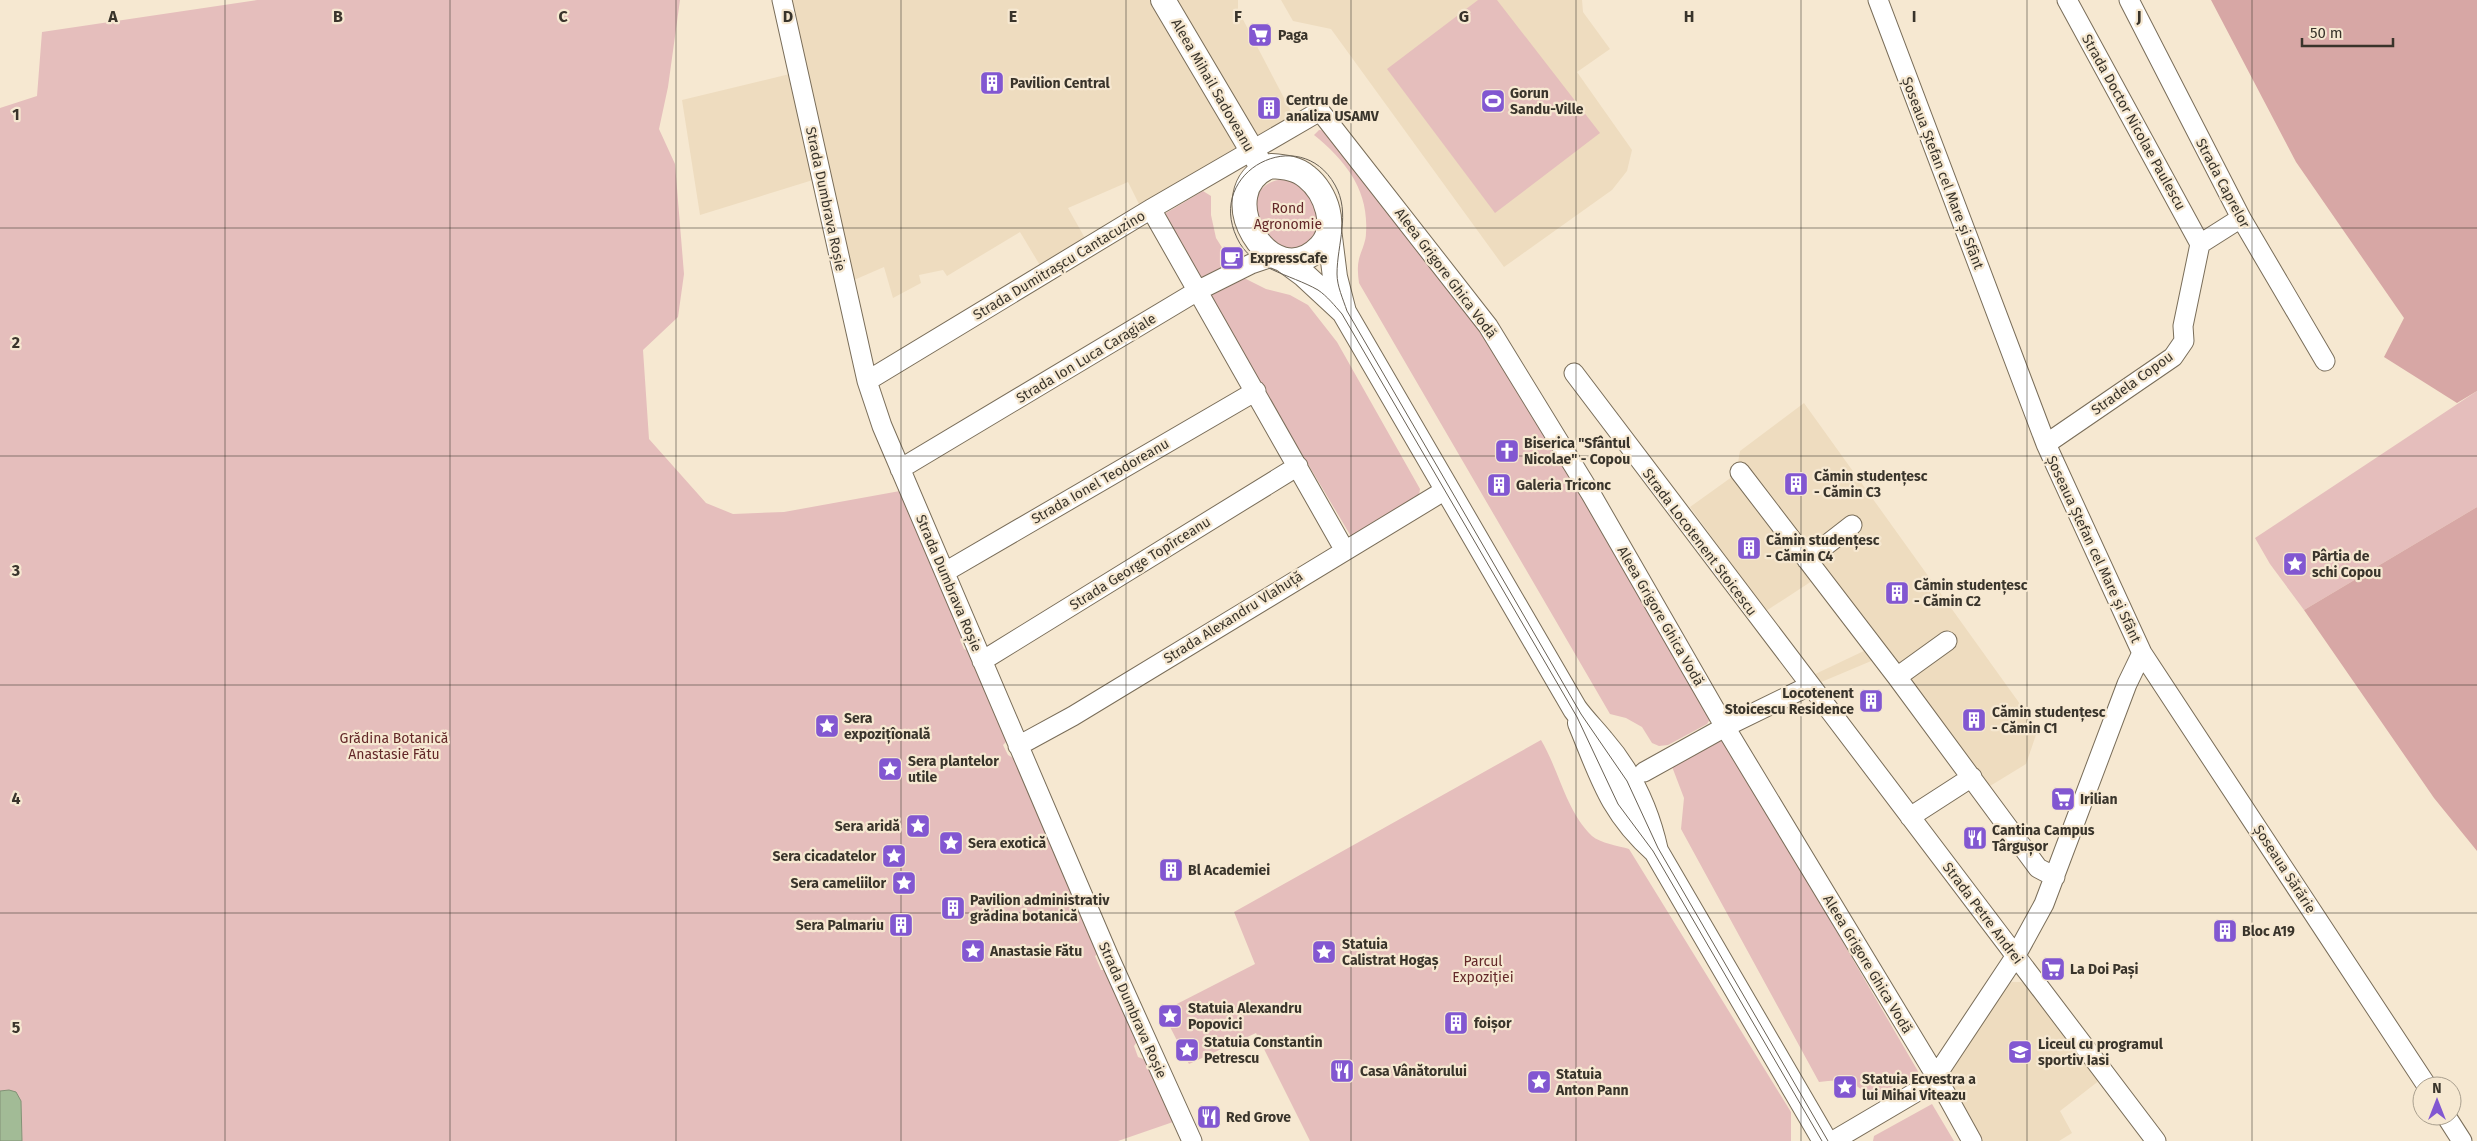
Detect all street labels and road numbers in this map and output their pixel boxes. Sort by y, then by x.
street label: Aleea Mihail Sadoveanu [1167,16,1258,155]
street label: Strada Doctor Nicolae Paulescu [2078,32,2189,213]
street label: Șoseaua Ștefan cel Mare și Sfânt [1897,75,1987,273]
street label: Strada Dumbrava Roșie [801,125,849,273]
street label: Strada Caprelor [2192,136,2254,231]
street label: Aleea Grigore Ghica Vodă [1391,205,1500,342]
street label: Strada Dumitrașcu Cantacuzino [970,207,1149,324]
street label: Strada Ion Luca Caragiale [1013,310,1159,407]
street label: Stradela Copou [2088,348,2177,419]
street label: Strada Ionel Teodoreanu [1028,435,1172,528]
street label: Șoseaua Ștefan cel Mare și Sfânt [2042,453,2145,647]
street label: Strada Locotenent Stoicescu [1639,466,1760,619]
street label: Strada Dumbrava Roșie [911,512,985,655]
street label: Strada George Topîrceanu [1067,513,1214,614]
street label: Aleea Grigore Ghica Vodă [1614,543,1708,689]
street label: Strada Alexandru Vlahuță [1161,568,1307,668]
street label: Șoseaua Sărărie [2249,822,2319,917]
street label: Strada Petre Andrei [1939,859,2026,967]
street label: Aleea Grigore Ghica Vodă [1819,892,1916,1037]
street label: Strada Dumbrava Roșie [1094,939,1170,1081]

